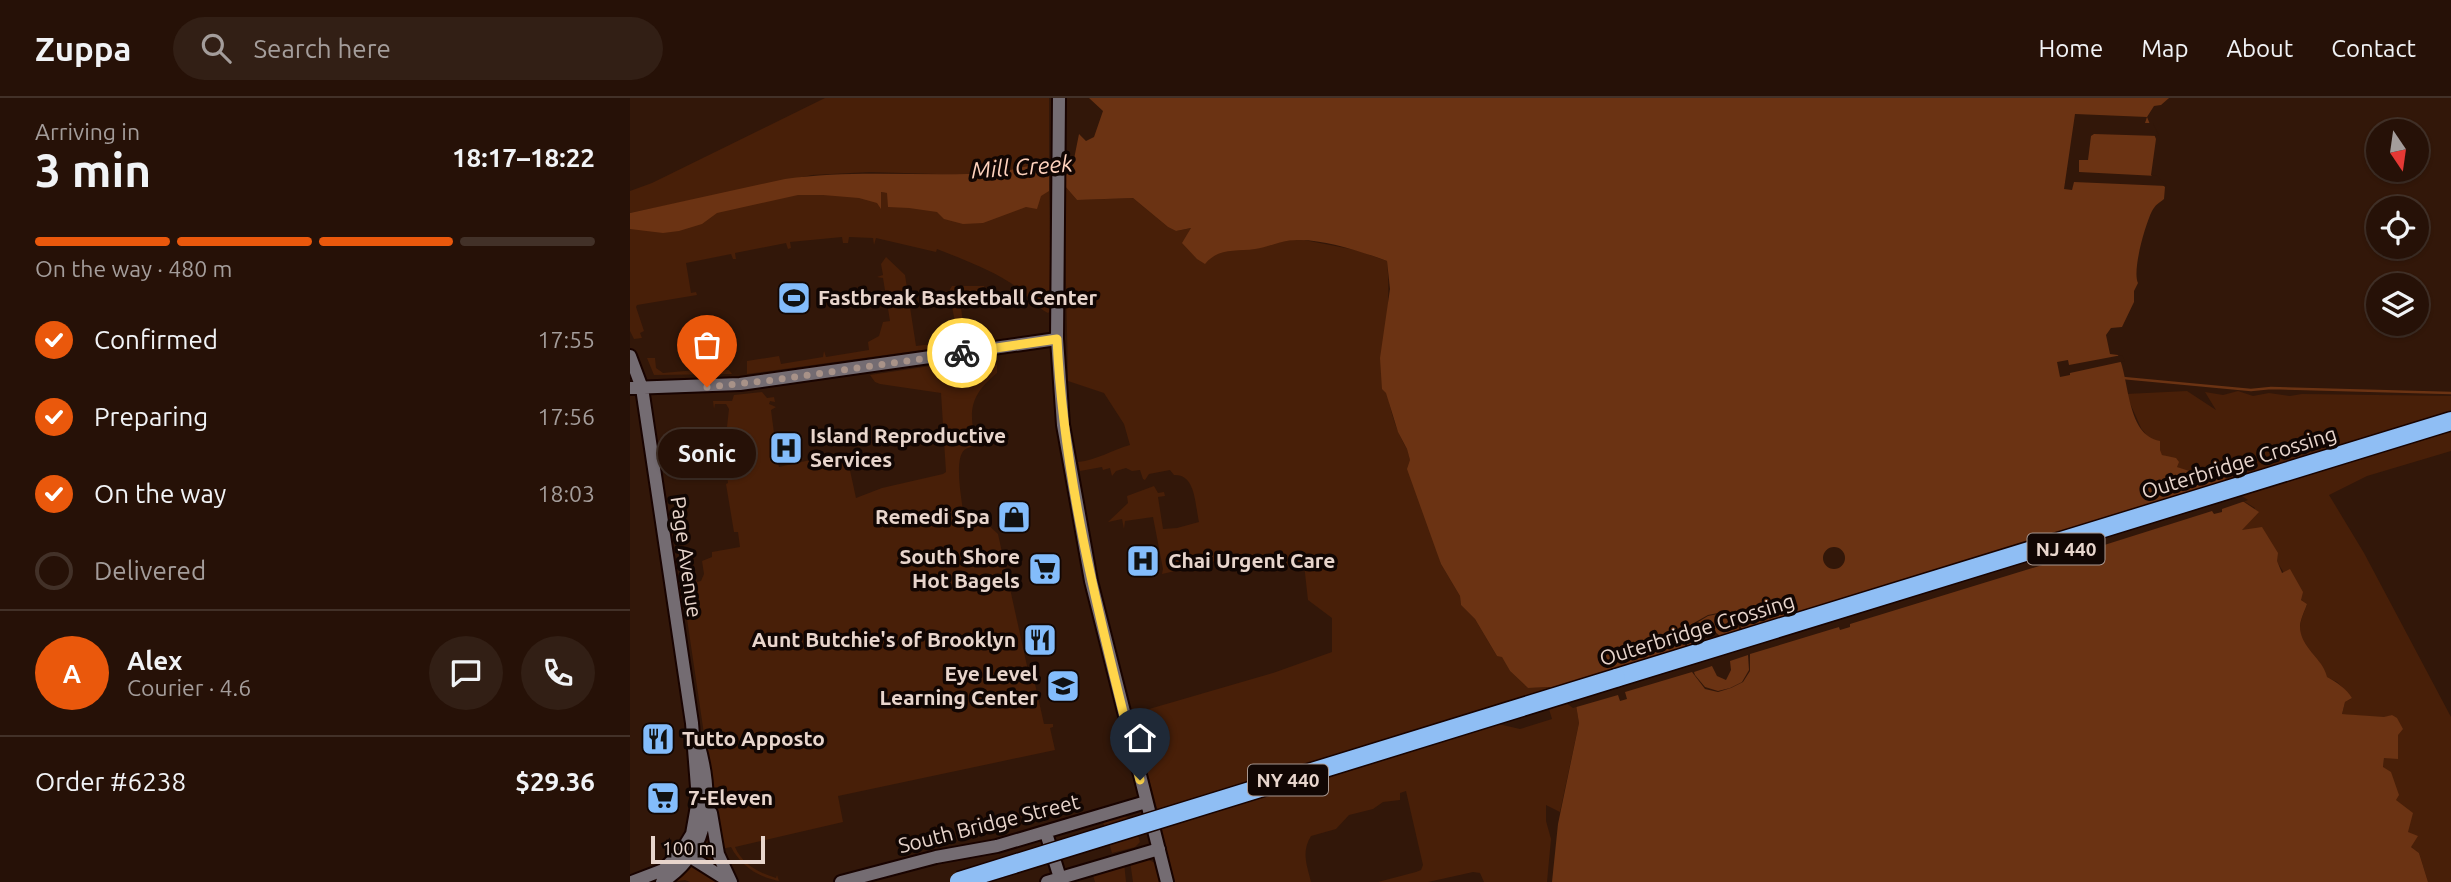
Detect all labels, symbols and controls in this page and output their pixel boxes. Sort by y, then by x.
search box [173,17,663,80]
icon: search [197,29,235,67]
text: Zuppa [35,30,131,67]
text: Search here [253,34,391,63]
text: Home [2038,35,2103,62]
text: Map [2141,35,2188,62]
text: About [2226,35,2293,62]
text: Contact [2331,35,2416,62]
text: Arriving in [35,119,140,144]
north arrow [2366,119,2429,182]
map controls [2366,119,2429,336]
text: 18:17–18:22 [452,143,595,172]
text: 3 min [35,144,151,196]
water label: Mill Creek [970,150,1074,183]
button: locate [2366,196,2429,259]
text: On the way · 480 m [35,256,232,281]
button: layers [2366,273,2429,336]
sports icon: Fastbreak Basketball Center [775,279,813,317]
place label: Fastbreak Basketball Center [818,285,1098,309]
pin [677,315,737,387]
courier [927,318,997,388]
icon: check [35,321,73,359]
text: Confirmed [94,325,218,354]
icon: bag [688,326,726,364]
text: 17:55 [537,327,595,352]
icon: bike [943,334,981,372]
icon: check [35,398,73,436]
text: Preparing [94,402,208,431]
text: 17:56 [537,404,595,429]
street label: Outerbridge Crossing [2138,421,2339,503]
place label: Island Reproductive Services [810,423,1006,471]
callout: Sonic [658,429,756,478]
hospital icon: Island Reproductive Services [767,429,805,467]
text: Sonic [678,441,736,466]
icon: check [35,475,73,513]
text: On the way [94,479,226,508]
text: 18:03 [537,481,595,506]
street label: Page Avenue [667,495,707,619]
shop icon: Remedi Spa [995,498,1033,536]
place label: Remedi Spa [875,504,990,528]
road number: NJ 440 [2028,534,2104,564]
hospital icon: Chai Urgent Care [1124,542,1162,580]
place label: South Shore Hot Bagels [899,544,1020,592]
place label: Chai Urgent Care [1168,548,1335,572]
supermarket icon: South Shore Hot Bagels [1026,550,1064,588]
text: Delivered [94,556,206,585]
street label: Outerbridge Crossing [1596,588,1797,670]
restaurant icon: Aunt Butchie's of Brooklyn [1021,621,1059,659]
place label: Aunt Butchie's of Brooklyn [752,627,1016,651]
button: chat [429,636,503,710]
button: phone [521,636,595,710]
text: Alex [127,646,182,675]
text: A [63,659,81,688]
place label: Eye Level Learning Center [880,661,1038,709]
school or university icon: Eye Level Learning Center [1044,667,1082,705]
text: Courier · 4.6 [127,675,251,700]
pin [1110,708,1170,780]
icon: home [1121,719,1159,757]
restaurant icon: Tutto Apposto [639,720,677,758]
place label: Tutto Apposto [682,726,825,750]
road number: NY 440 [1248,764,1328,796]
text: Order #6238 [35,767,186,796]
text: $29.36 [515,767,595,796]
supermarket icon: 7-Eleven [644,779,682,817]
place label: 7-Eleven [688,785,773,809]
street label: South Bridge Street [896,789,1082,857]
scale bar [651,833,765,865]
text: 100 m [662,837,715,859]

